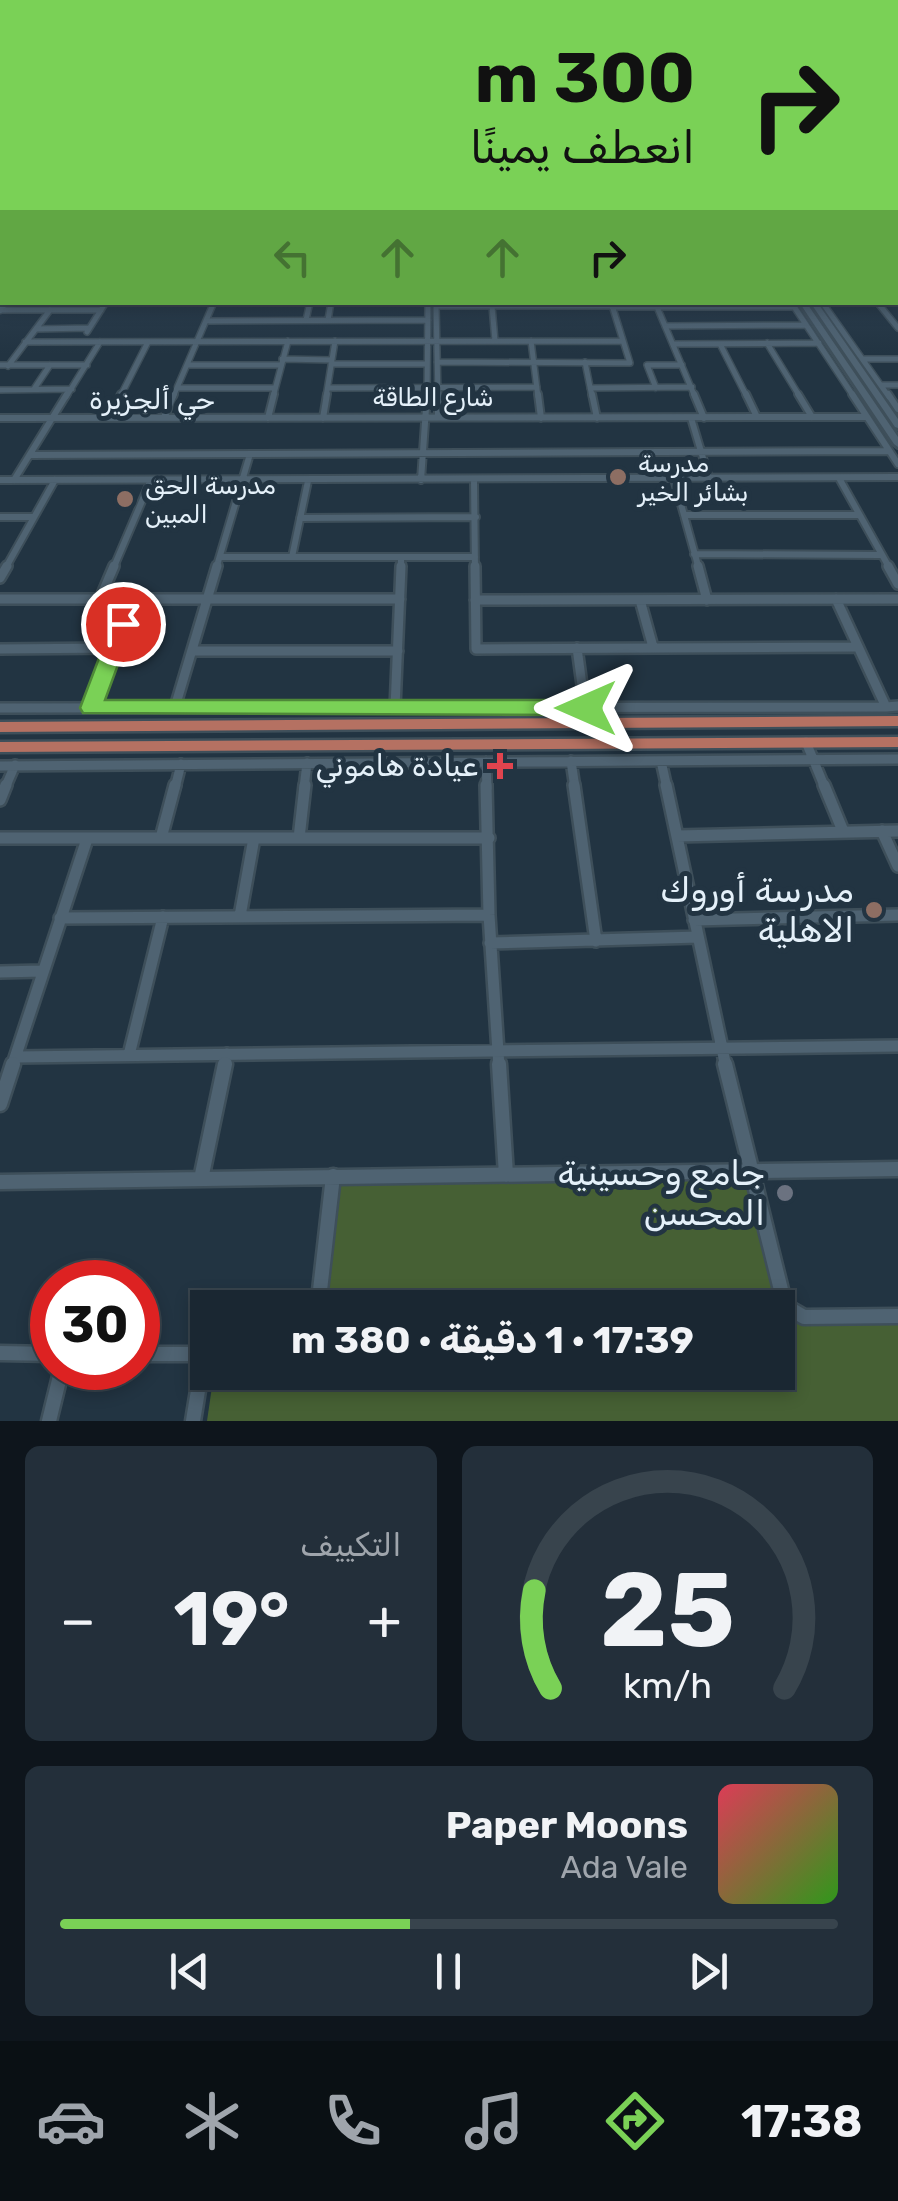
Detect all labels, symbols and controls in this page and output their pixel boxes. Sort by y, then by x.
text: 300 m [475,37,695,120]
icon: right [730,40,860,170]
text: انعطف يمينًا [470,121,695,174]
icon: left [265,230,320,285]
icon: ahead [370,230,425,285]
icon: ahead [475,230,530,285]
icon: right [580,230,635,285]
district label: حي ألجزيرة [89,383,215,421]
street label: شارع الطاقة [372,383,494,415]
place label: مدرسة بشائر الخير [636,449,748,507]
marker: مدرسة بشائر الخير [607,466,629,488]
place label: مدرسة الحق المبين [145,471,276,529]
marker: مدرسة الحق المبين [114,488,136,510]
pin [81,582,166,667]
icon: arrive [96,597,151,652]
position arrow [534,656,638,760]
place label: عيادة هاموني [316,748,478,788]
marker: عيادة هاموني [487,753,513,779]
place label: مدرسة أوروك الاهلية [660,869,854,951]
marker: مدرسة أوروك الاهلية [863,899,885,921]
place label: جامع وحسينية المحسن [557,1152,765,1234]
marker: جامع وحسينية المحسن [774,1182,796,1204]
speed limit sign: 30 [30,1260,160,1390]
text: 17:39 · 1 دقيقة · 380 m [291,1317,694,1363]
text: التكييف [300,1526,402,1564]
text: 25 [600,1549,735,1672]
text: 19° [173,1575,290,1664]
text: − [60,1588,96,1653]
text: + [367,1588,401,1653]
text: km/h [623,1665,712,1707]
text: Paper Moons [446,1802,688,1848]
text: Ada Vale [561,1848,688,1886]
icon: previous [162,1944,217,1999]
icon: pause [421,1944,476,1999]
icon: next [681,1944,736,1999]
icon: car [36,2086,106,2156]
icon: climate [177,2086,247,2156]
icon: phone [318,2086,388,2156]
icon: music [459,2086,529,2156]
icon: directions [600,2086,670,2156]
text: 17:38 [741,2095,862,2148]

